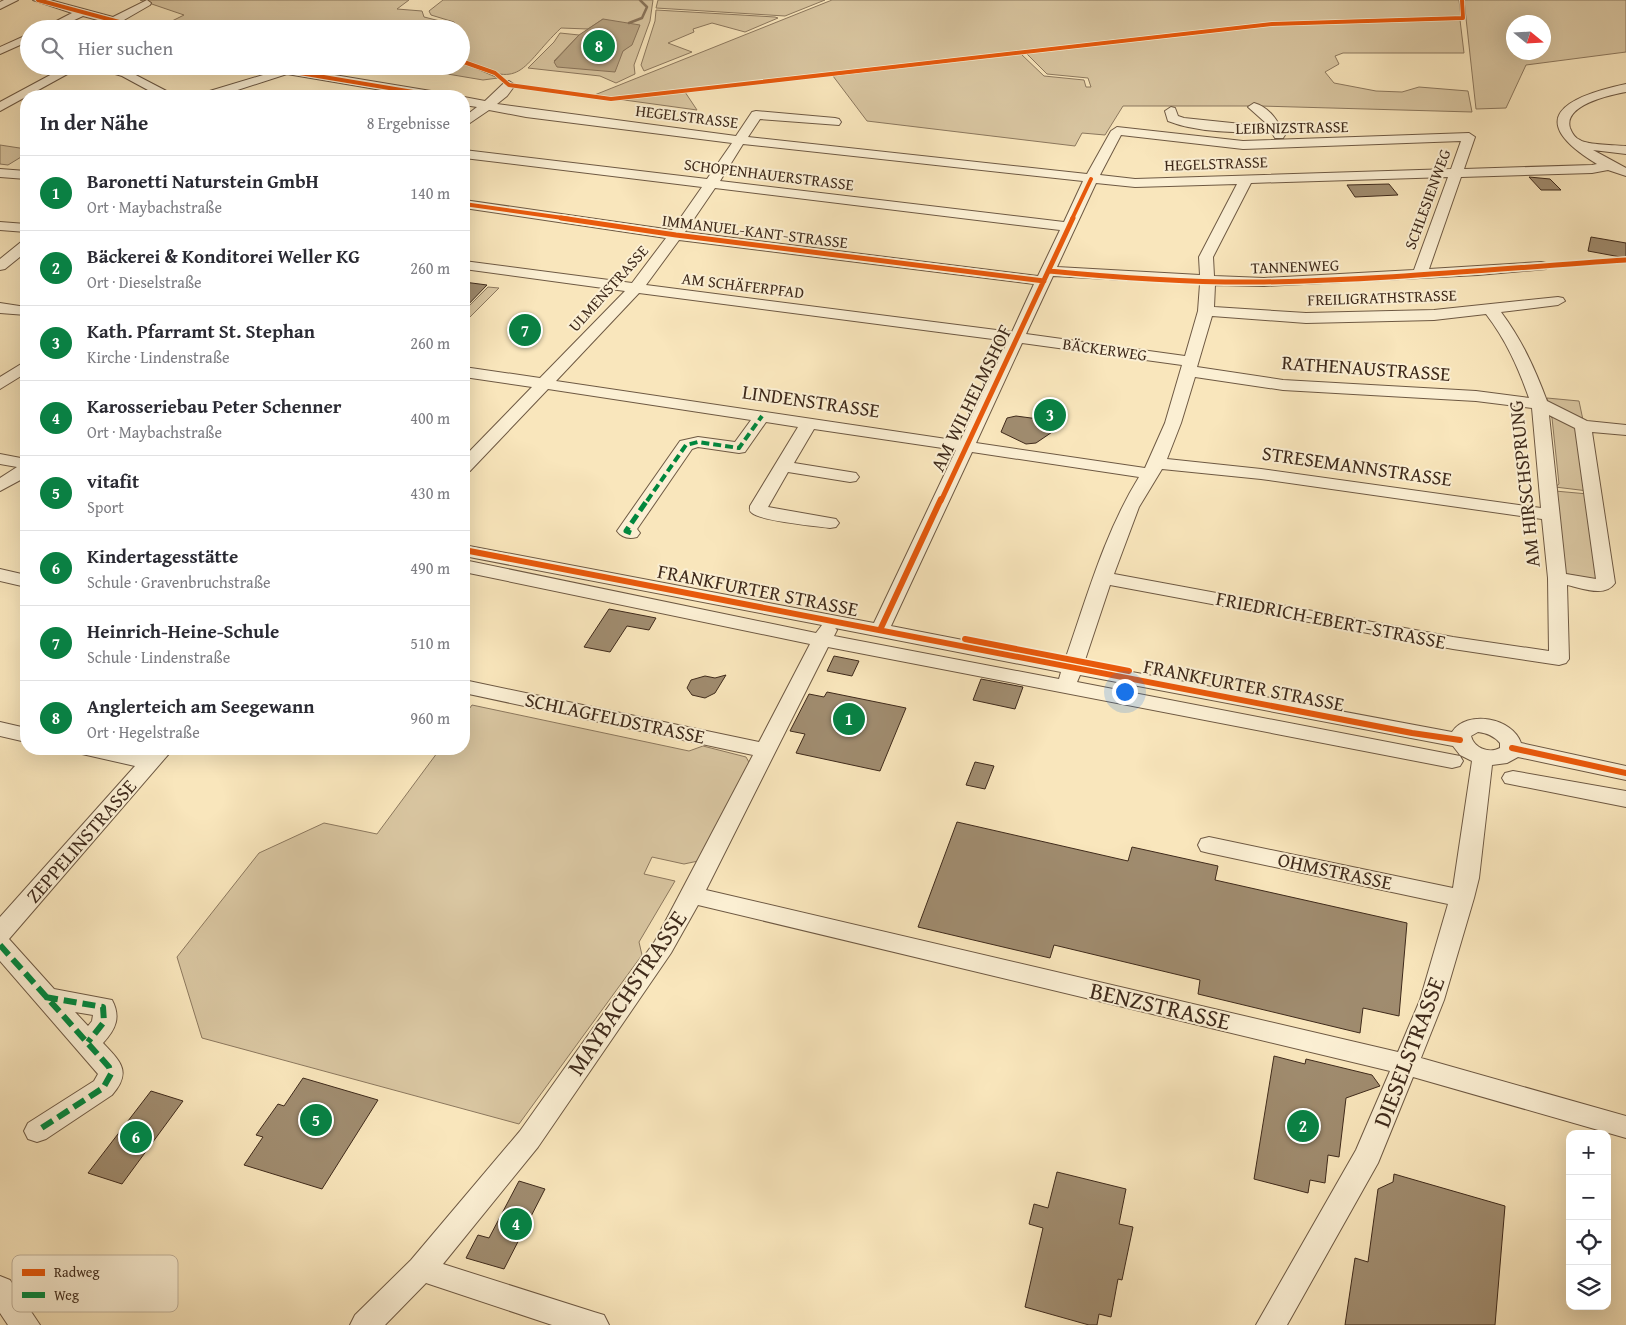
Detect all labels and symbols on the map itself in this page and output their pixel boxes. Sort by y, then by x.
north arrow [1506,15,1551,60]
pin: 8 [583,27,615,65]
street label: HEGELSTRASSE [634,98,740,134]
street label: LEIBNIZSTRASSE [1235,114,1349,140]
street label: SCHLESIENWEG [1398,145,1456,253]
street label: HEGELSTRASSE [1164,149,1268,177]
street label: SCHOPENHAUERSTRASSE [683,152,855,196]
street label: IMMANUEL-KANT-STRASSE [661,208,849,254]
street label: ULMENSTRASSE [562,239,654,337]
street label: TANNENWEG [1250,252,1340,280]
street label: AM SCHÄFERPFAD [681,266,806,304]
street label: FREILIGRATHSTRASSE [1307,282,1457,312]
pin: 7 [509,311,541,349]
street label: AM WILHELMSHOF [922,319,1019,476]
street label: BÄCKERWEG [1061,331,1149,367]
street label: RATHENAUSTRASSE [1281,347,1451,388]
street label: LINDENSTRASSE [740,377,882,425]
pin: 3 [1034,396,1066,434]
street label: AM HIRSCHSPRUNG [1500,399,1547,569]
street label: STRESEMANNSTRASSE [1260,438,1454,493]
street label: FRANKFURTER STRASSE [655,556,861,623]
street label: FRIEDRICH-EBERT-STRASSE [1214,583,1448,656]
street label: FRANKFURTER STRASSE [1141,651,1347,718]
your location [1112,679,1138,705]
street label: SCHLAGFELDSTRASSE [522,684,708,751]
pin: 1 [833,700,865,738]
street label: ZEPPELINSTRASSE [19,772,143,909]
street label: OHMSTRASSE [1275,844,1395,897]
street label: MAYBACHSTRASSE [558,903,695,1082]
street label: DIESELSTRASSE [1364,971,1453,1132]
street label: BENZSTRASSE [1086,972,1234,1039]
pin: 5 [300,1101,332,1139]
pin: 2 [1287,1107,1319,1145]
pin: 6 [120,1118,152,1156]
pin: 4 [500,1205,532,1243]
legend [12,1255,178,1312]
text: Radweg [54,1262,99,1282]
text: Weg [54,1285,79,1305]

